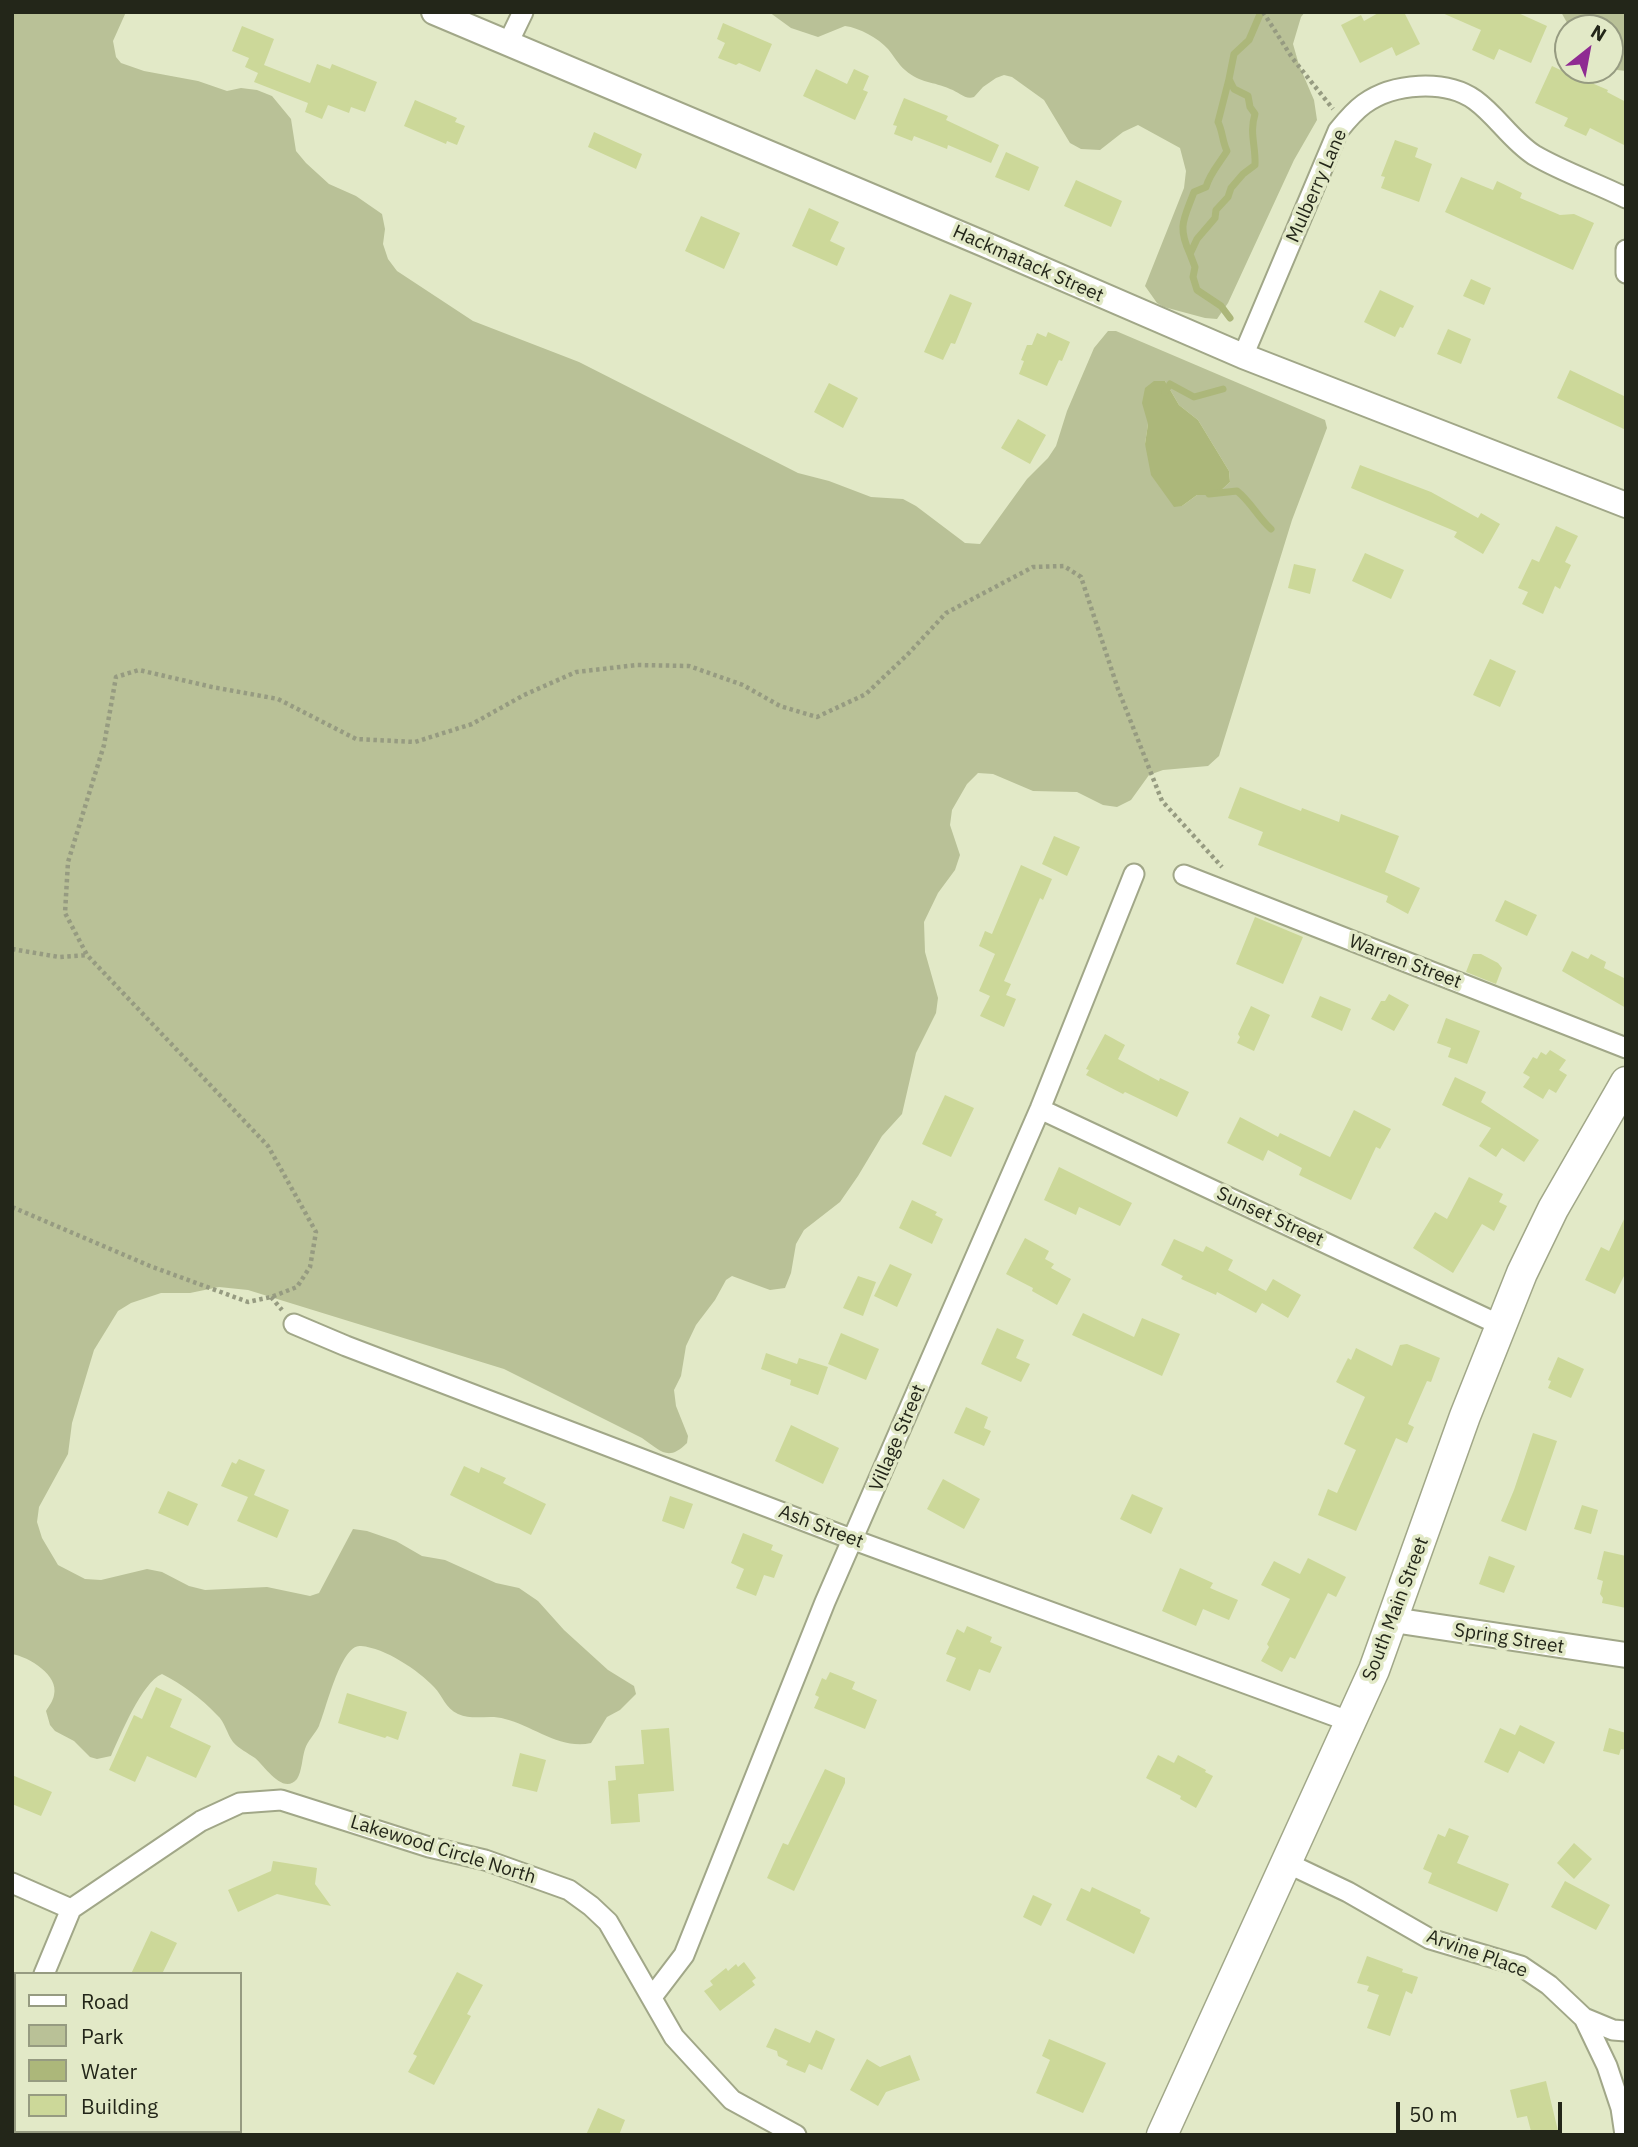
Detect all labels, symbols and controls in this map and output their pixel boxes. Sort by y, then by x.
north arrow [1554,14,1624,84]
text: N [1587,19,1611,47]
street label: Mulberry Lane [1282,126,1352,246]
street label: Hackmatack Street [949,220,1107,308]
street label: Warren Street [1346,930,1464,994]
street label: Sunset Street [1213,1182,1327,1252]
street label: Village Street [865,1381,931,1495]
street label: Ash Street [775,1500,867,1554]
street label: South Main Street [1358,1534,1434,1684]
street label: Spring Street [1452,1619,1566,1659]
street label: Lakewood Circle North [348,1811,538,1889]
street label: Arvine Place [1423,1925,1531,1983]
legend [14,1972,242,2133]
text: Road [81,1987,129,2015]
text: Park [81,2022,124,2050]
text: Water [81,2057,137,2085]
scale bar [1400,2088,1566,2132]
text: Building [81,2092,158,2120]
text: 50 m [1409,2100,1458,2128]

